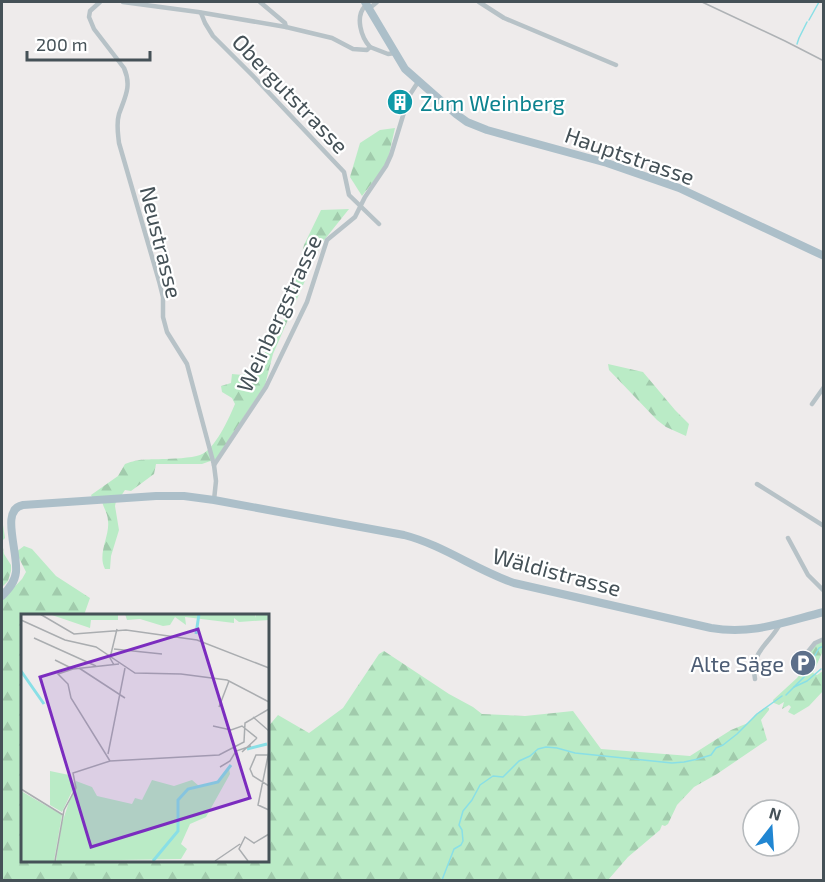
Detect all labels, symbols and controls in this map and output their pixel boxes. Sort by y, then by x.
scale bar [27,24,150,62]
street label: Obergutstrasse [228,28,354,158]
text: 200 m [36,33,88,55]
building icon: Zum Weinberg [385,87,415,117]
place label: Zum Weinberg [420,89,565,115]
street label: Hauptstrasse [562,121,698,189]
street label: Neustrasse [136,183,188,301]
street label: Weinbergstrasse [230,230,326,396]
street label: Wäldistrasse [490,541,624,601]
inset map [21,614,268,861]
parking icon: Alte Säge [788,648,818,678]
place label: Alte Säge [690,650,784,676]
north arrow [741,798,801,858]
text: N [767,802,784,824]

